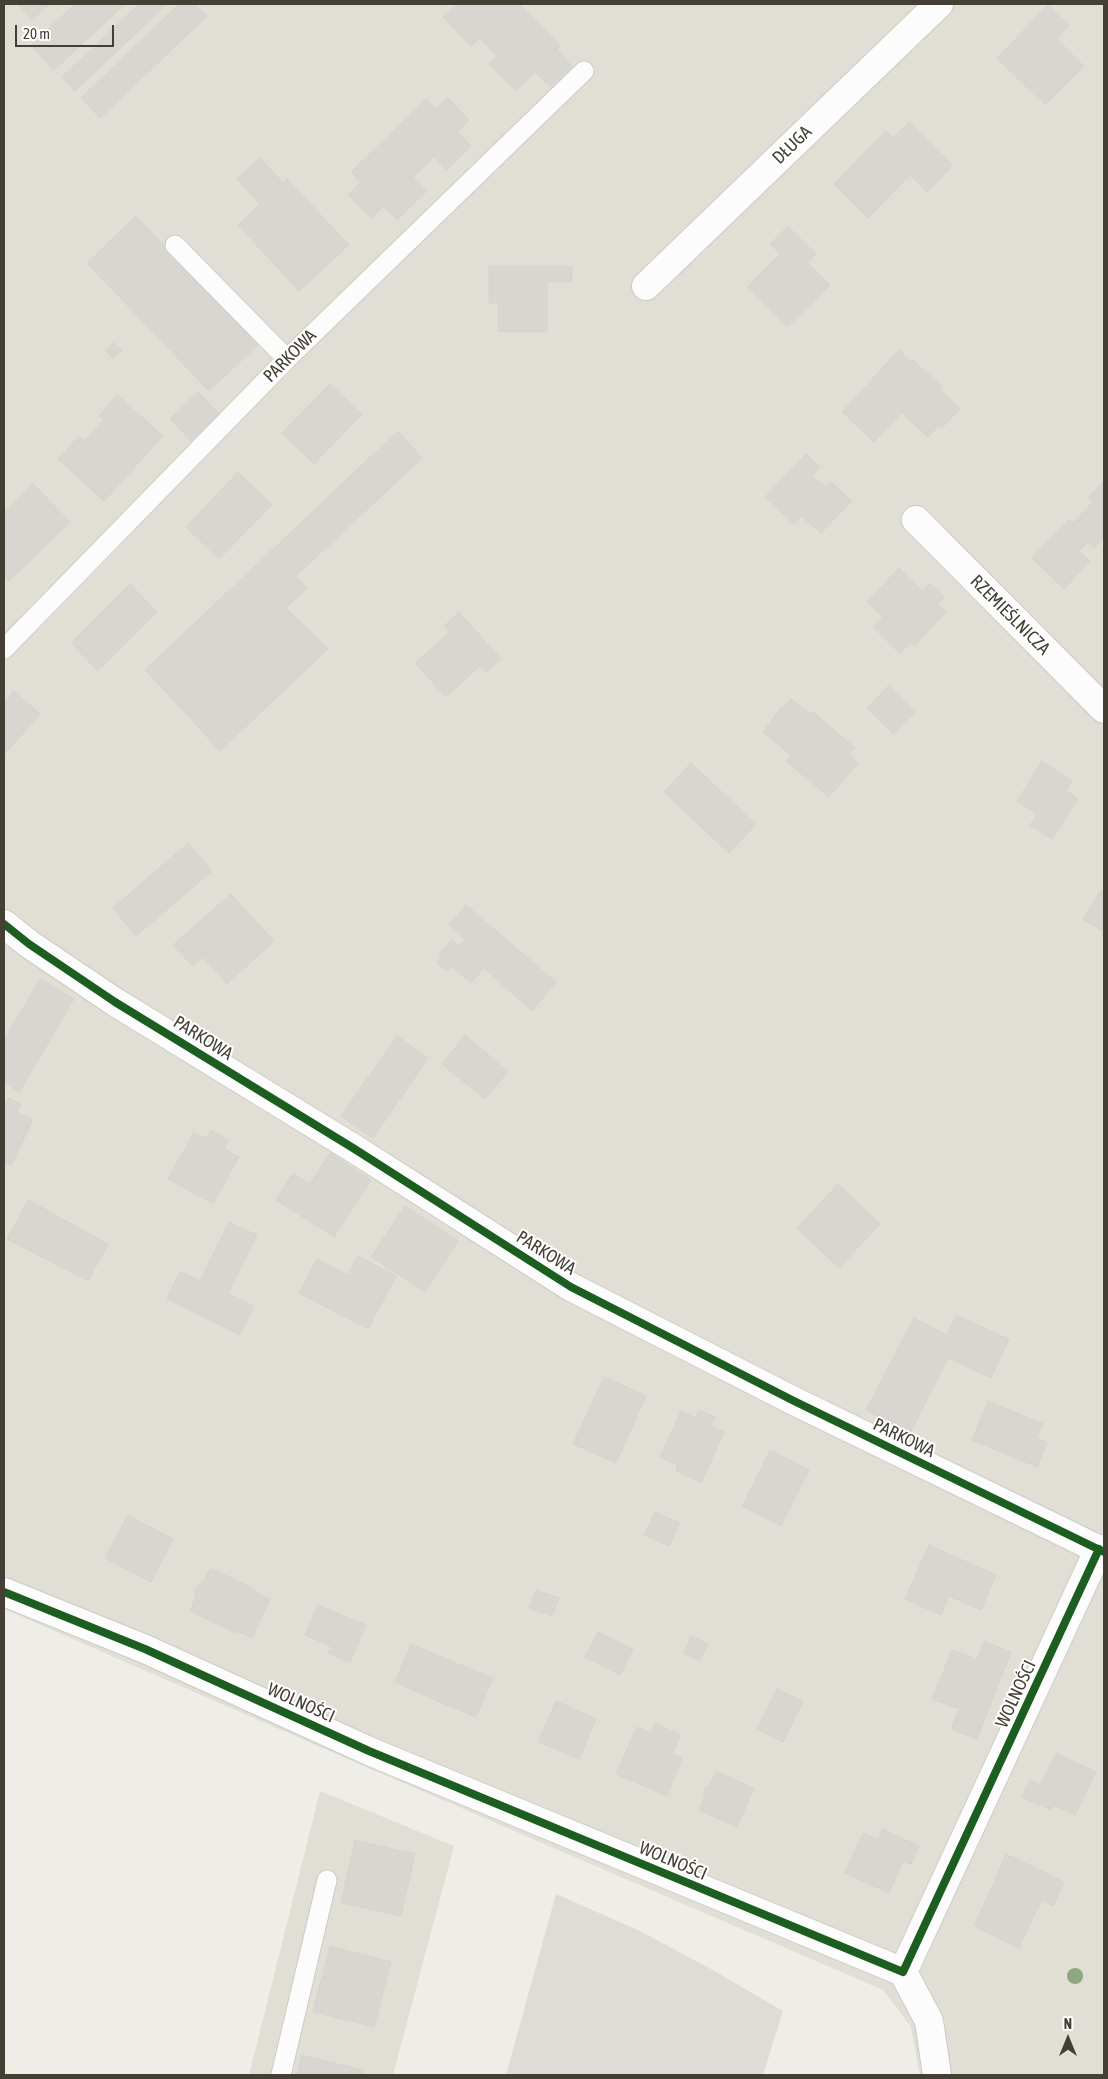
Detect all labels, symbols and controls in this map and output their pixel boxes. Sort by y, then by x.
scale bar [18,15,116,47]
text: 20 m [23,25,50,42]
street label: DŁUGA [768,121,816,169]
street label: PARKOWA [259,325,321,387]
street label: RZEMIEŚLNICZA [966,571,1054,659]
street label: PARKOWA [169,1011,237,1065]
street label: PARKOWA [512,1226,580,1280]
street label: PARKOWA [870,1414,938,1462]
street label: WOLNOŚCI [991,1657,1041,1731]
street label: WOLNOŚCI [264,1679,338,1727]
street label: WOLNOŚCI [636,1837,710,1885]
north arrow [1043,2014,1093,2064]
text: N [1064,2016,1072,2032]

